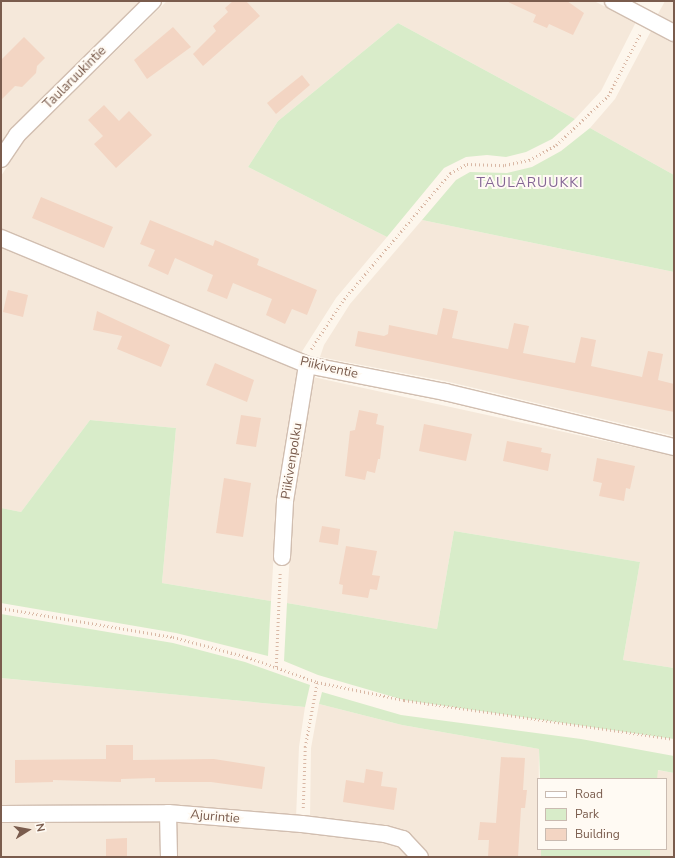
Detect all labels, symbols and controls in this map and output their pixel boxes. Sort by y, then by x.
street label: Taularuukintie [40,43,110,113]
district label: TAULARUUKKI [476,175,584,191]
street label: Piikiventie [298,354,360,382]
street label: Piikivenpolku [278,422,306,500]
legend [537,778,667,850]
text: Road [575,786,603,802]
text: Park [575,806,599,822]
street label: Ajurintie [190,807,240,827]
north arrow [8,810,48,850]
text: N [32,822,48,833]
text: Building [575,826,620,842]

